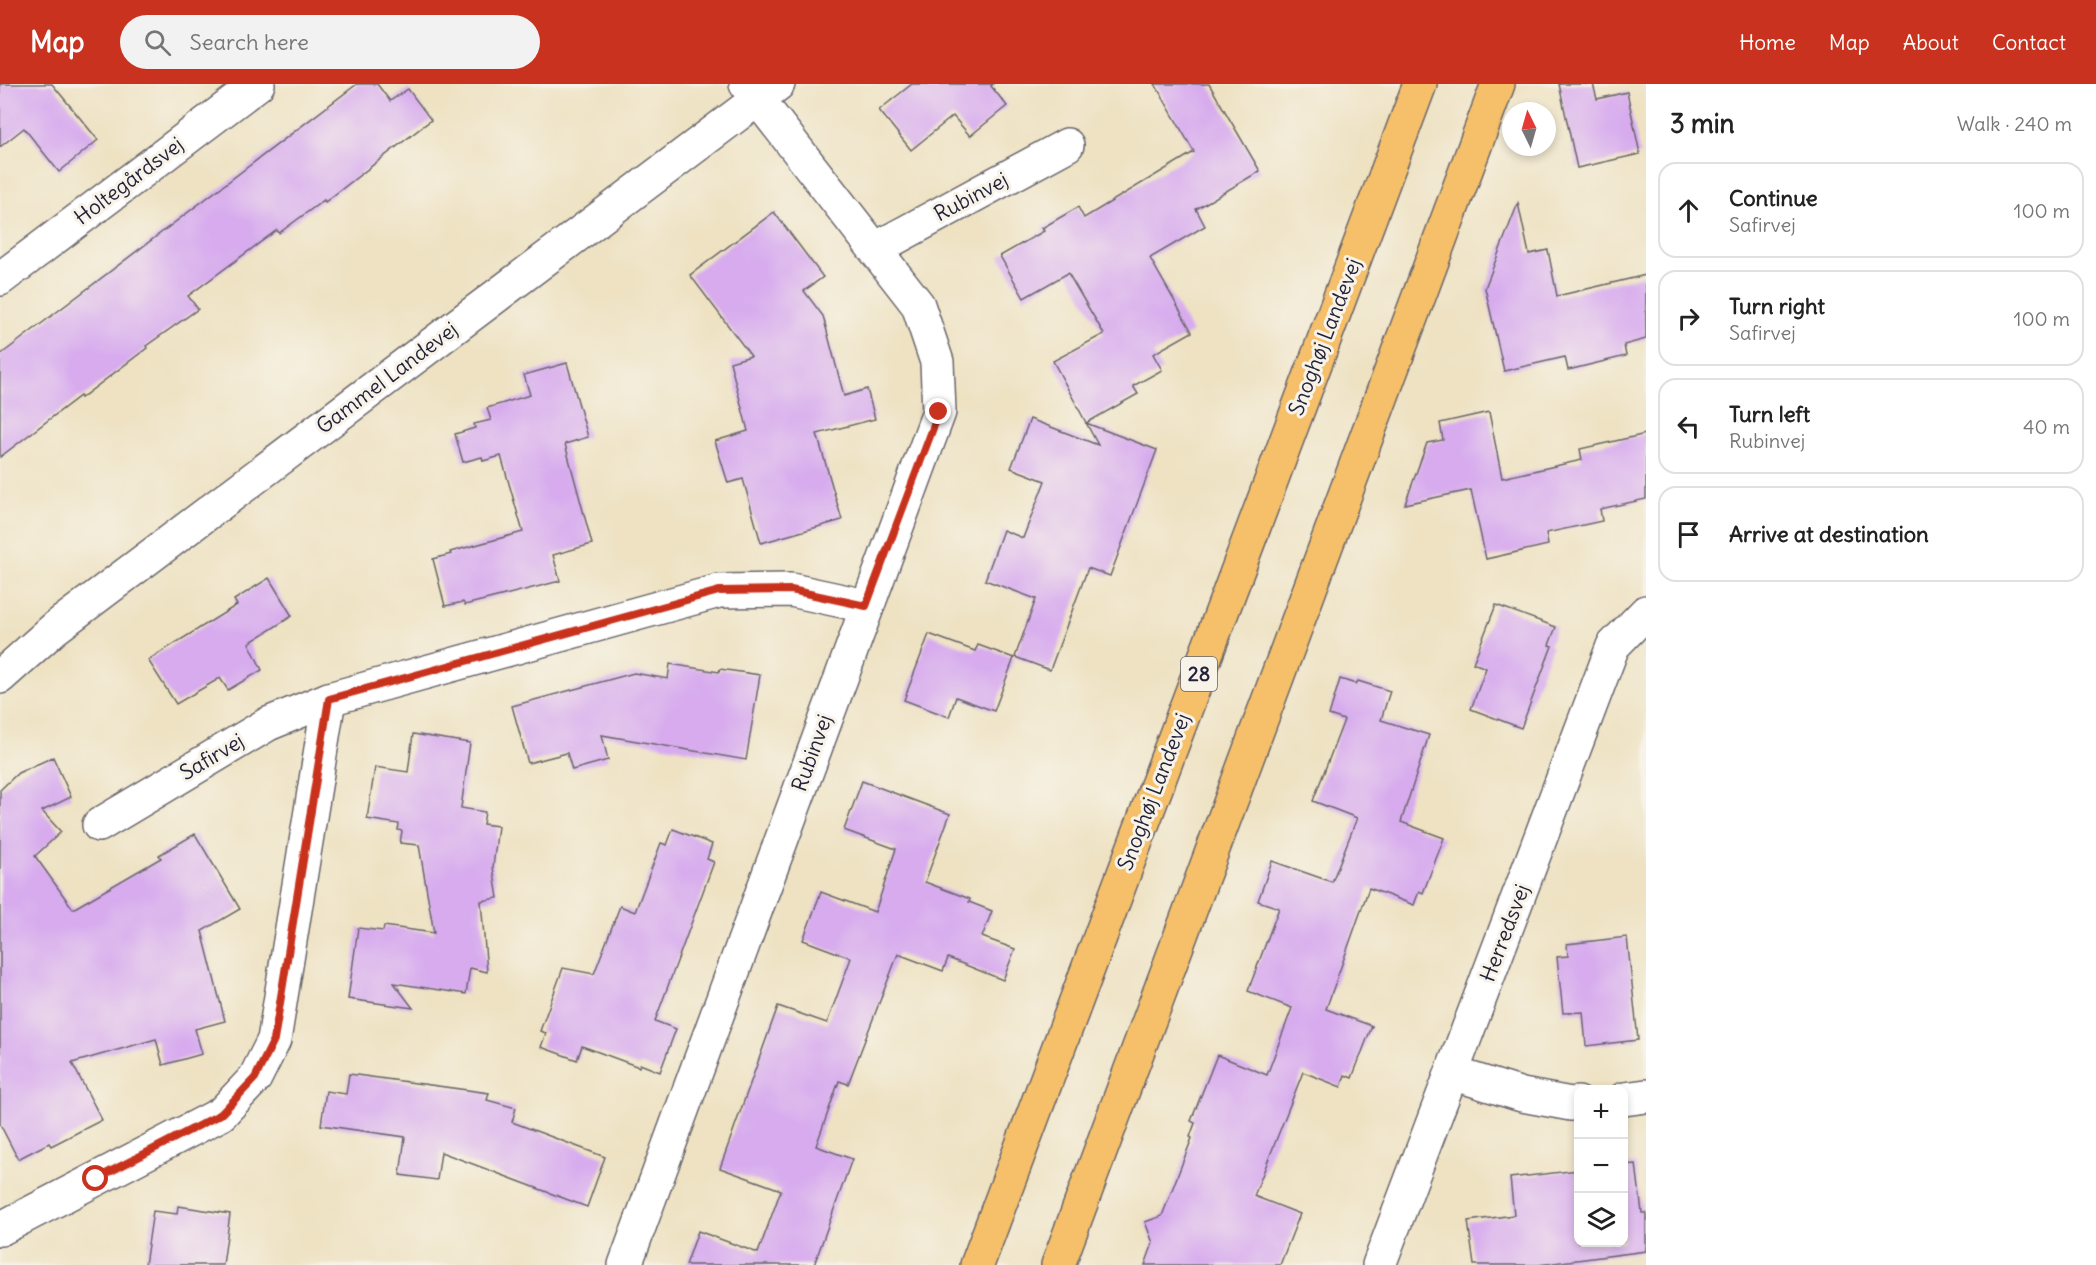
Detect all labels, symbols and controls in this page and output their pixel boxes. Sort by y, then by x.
search box [120,15,540,69]
text: Map [30,24,84,60]
icon: search [141,26,174,59]
text: Search here [189,28,309,56]
text: Home [1739,29,1796,56]
text: Map [1829,29,1870,56]
text: About [1903,29,1959,56]
text: Contact [1992,29,2066,56]
north arrow [1502,102,1556,156]
text: 3 min [1670,107,1735,140]
text: Walk · 240 m [1957,111,2072,136]
street label: Holtegårdsvej [69,131,189,230]
street label: Rubinvej [929,166,1012,227]
text: Continue [1729,184,1818,212]
icon: ahead [1672,194,1705,227]
text: 100 m [2013,198,2070,223]
text: Safirvej [1729,212,1796,237]
street label: Snoghøj Landevej [1282,254,1367,419]
text: Turn right [1729,292,1825,320]
icon: right [1672,302,1705,335]
text: 100 m [2013,306,2070,331]
street label: Gammel Landevej [311,316,463,440]
text: Safirvej [1729,320,1796,345]
route end [925,398,951,424]
text: Turn left [1729,400,1810,428]
icon: left [1672,410,1705,443]
text: 40 m [2023,414,2070,439]
text: Rubinvej [1729,428,1805,453]
icon: arrive [1672,518,1705,551]
text: Arrive at destination [1729,520,1929,548]
road number: 28 [1181,657,1217,691]
street label: Snoghøj Landevej [1111,709,1196,874]
street label: Rubinvej [785,711,838,795]
street label: Safirvej [175,727,249,786]
street label: Herredsvej [1474,880,1535,985]
map controls [1574,1085,1628,1247]
button: + [1574,1085,1628,1139]
button: − [1574,1139,1628,1193]
route start [82,1165,108,1191]
button: layers [1574,1193,1628,1247]

